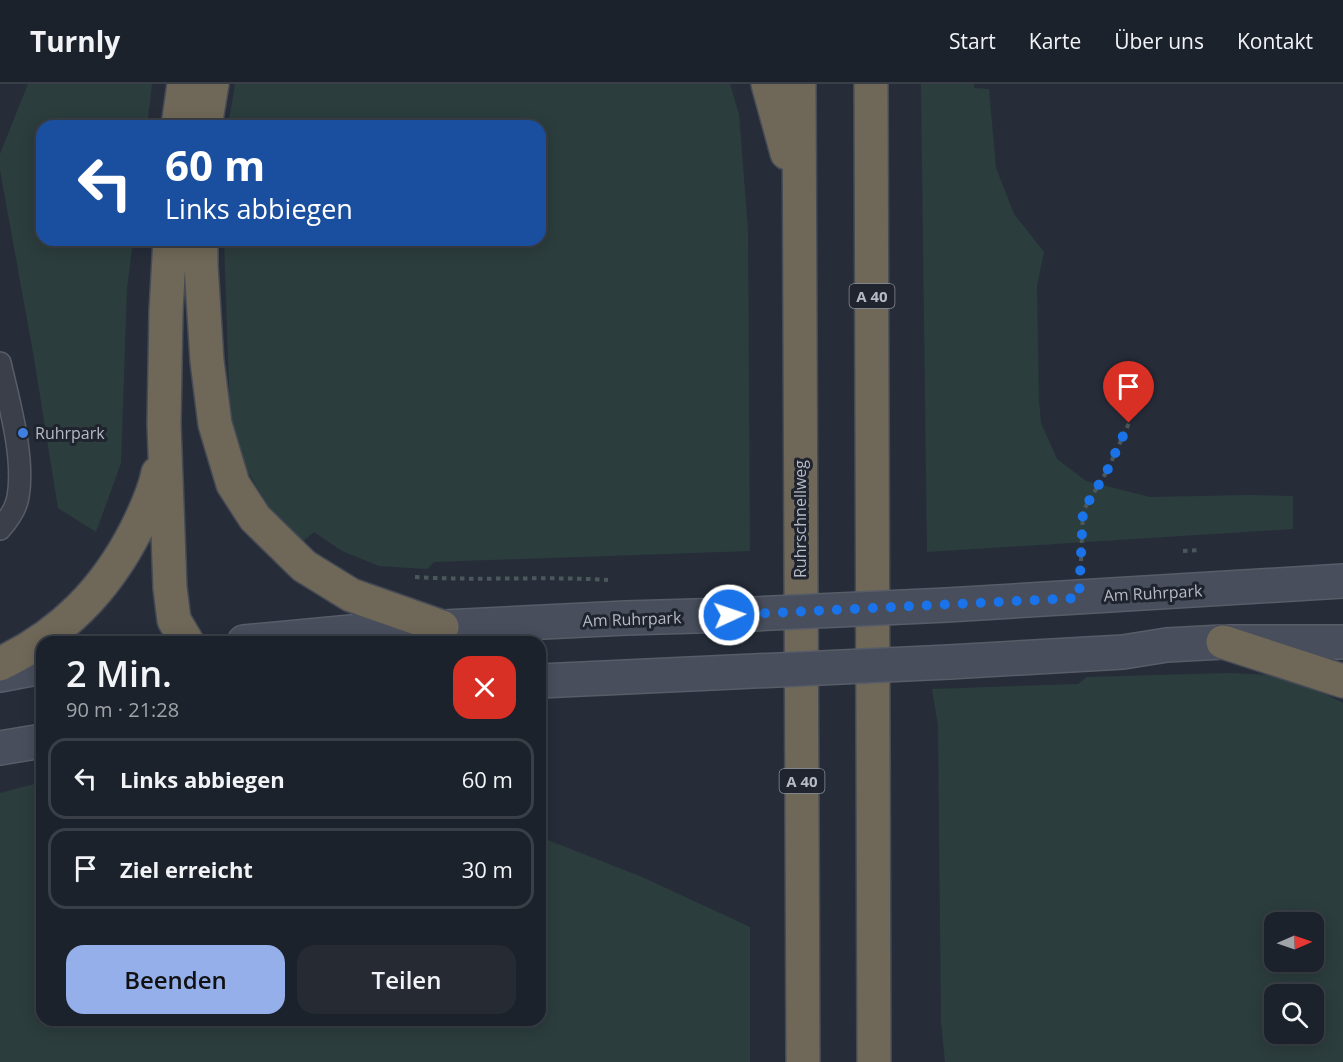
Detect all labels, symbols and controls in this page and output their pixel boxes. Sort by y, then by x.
text: Turnly [30,22,120,60]
text: Start [949,27,996,55]
text: Karte [1029,27,1081,55]
text: Über uns [1114,27,1204,55]
text: Kontakt [1237,27,1313,55]
text: 60 m [165,136,265,193]
icon: left [66,144,144,222]
text: Links abbiegen [165,190,353,227]
road number: A 40 [850,284,894,308]
pin [1103,361,1154,423]
icon: arrive [1112,370,1145,403]
place label: Ruhrpark [35,422,105,444]
marker: Ruhrpark [16,426,30,440]
street label: Ruhrschnellweg [789,460,811,578]
street label: Am Ruhrpark [1103,579,1203,607]
position arrow [697,583,761,647]
street label: Am Ruhrpark [582,606,682,632]
text: 2 Min. [66,649,172,698]
button: close [453,656,516,719]
text: 90 m · 21:28 [66,696,179,723]
icon: left [69,762,102,795]
text: Links abbiegen [120,764,285,794]
text: 60 m [462,764,513,794]
road number: A 40 [780,769,824,793]
icon: arrive [69,852,102,885]
text: Ziel erreicht [120,854,253,884]
text: 30 m [462,854,513,884]
north arrow [1264,912,1324,972]
map controls [1264,912,1324,1044]
button: Beenden [66,945,285,1014]
button: Teilen [297,945,516,1014]
button: search [1264,984,1324,1044]

